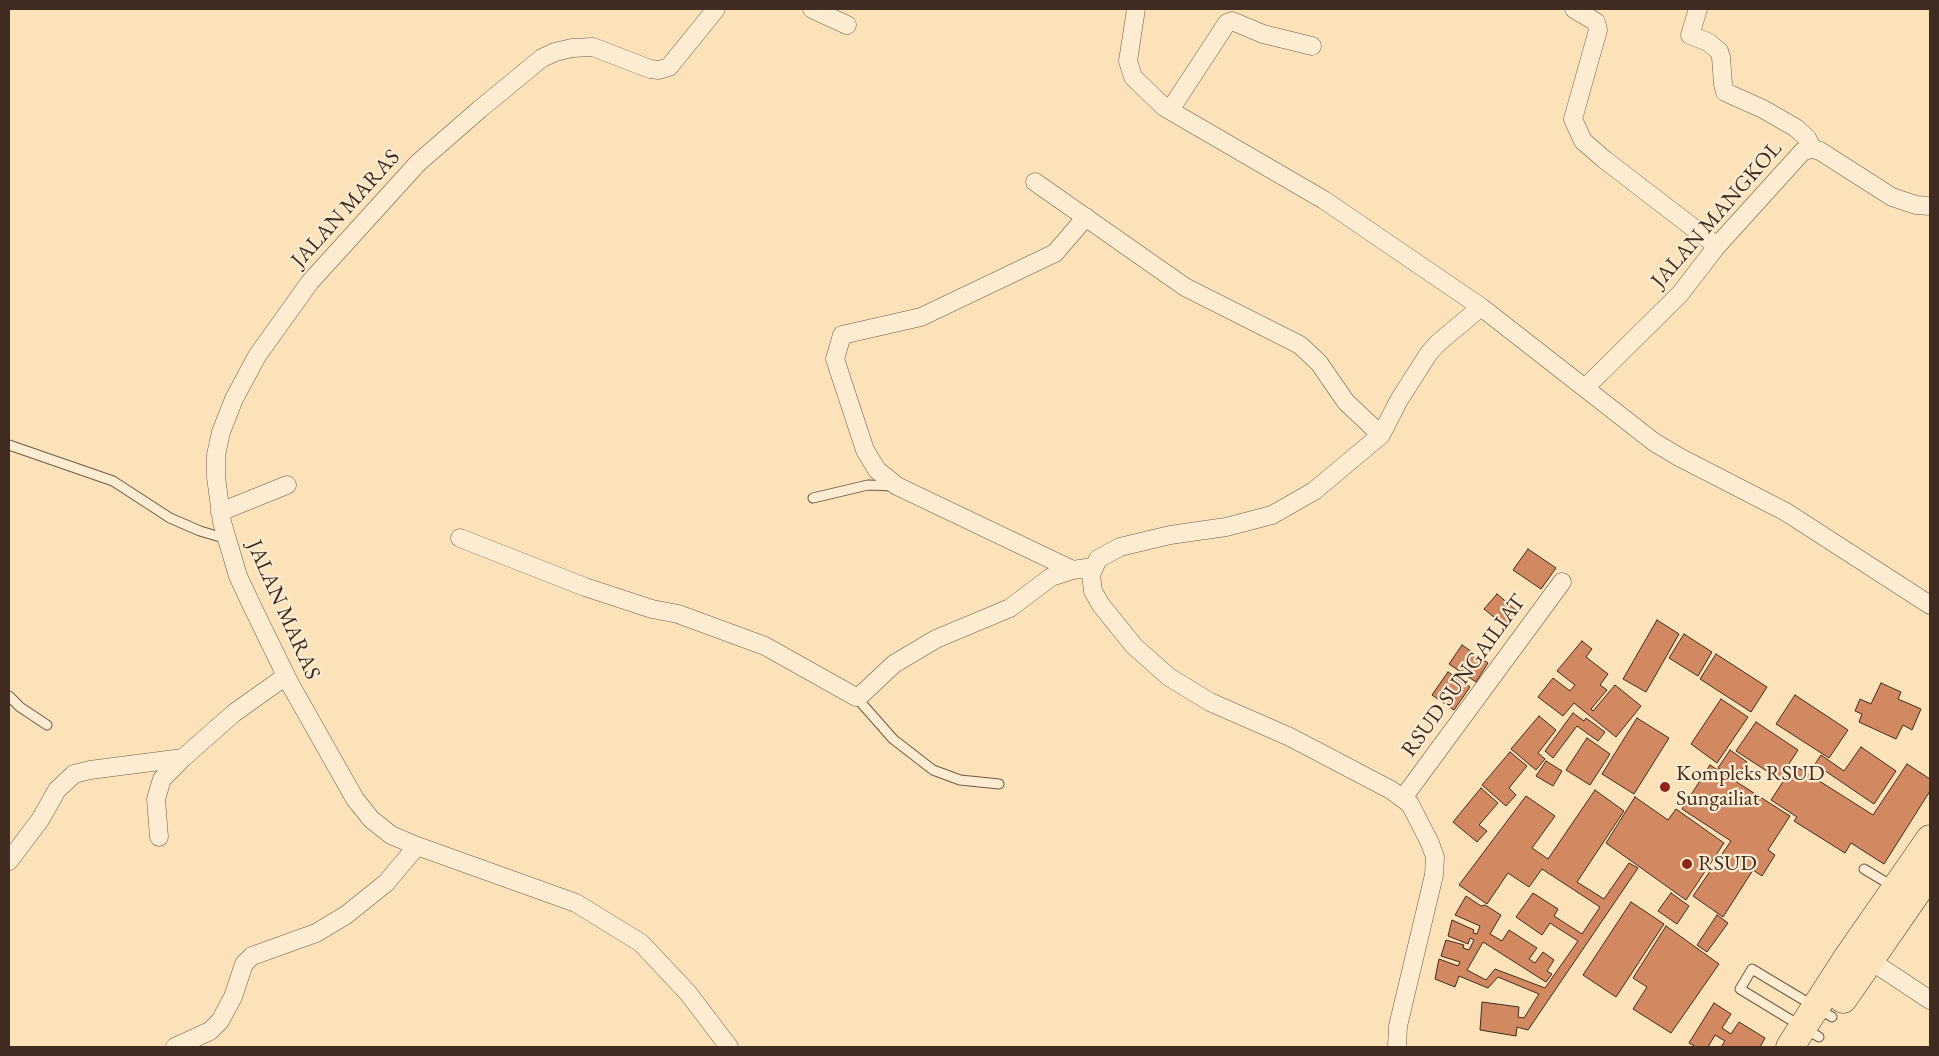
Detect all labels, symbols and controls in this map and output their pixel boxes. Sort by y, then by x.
street label: JALAN MANGKOL [1646,136,1788,294]
street label: JALAN MARAS [286,145,406,273]
street label: JALAN MARAS [241,536,325,684]
street label: RSUD SUNGAILIAT [1396,590,1532,762]
place label: Kompleks RSUD Sungailiat [1676,761,1824,812]
marker: Kompleks RSUD Sungailiat [1658,780,1672,794]
place label: RSUD [1698,851,1757,877]
marker: RSUD [1680,857,1694,871]

